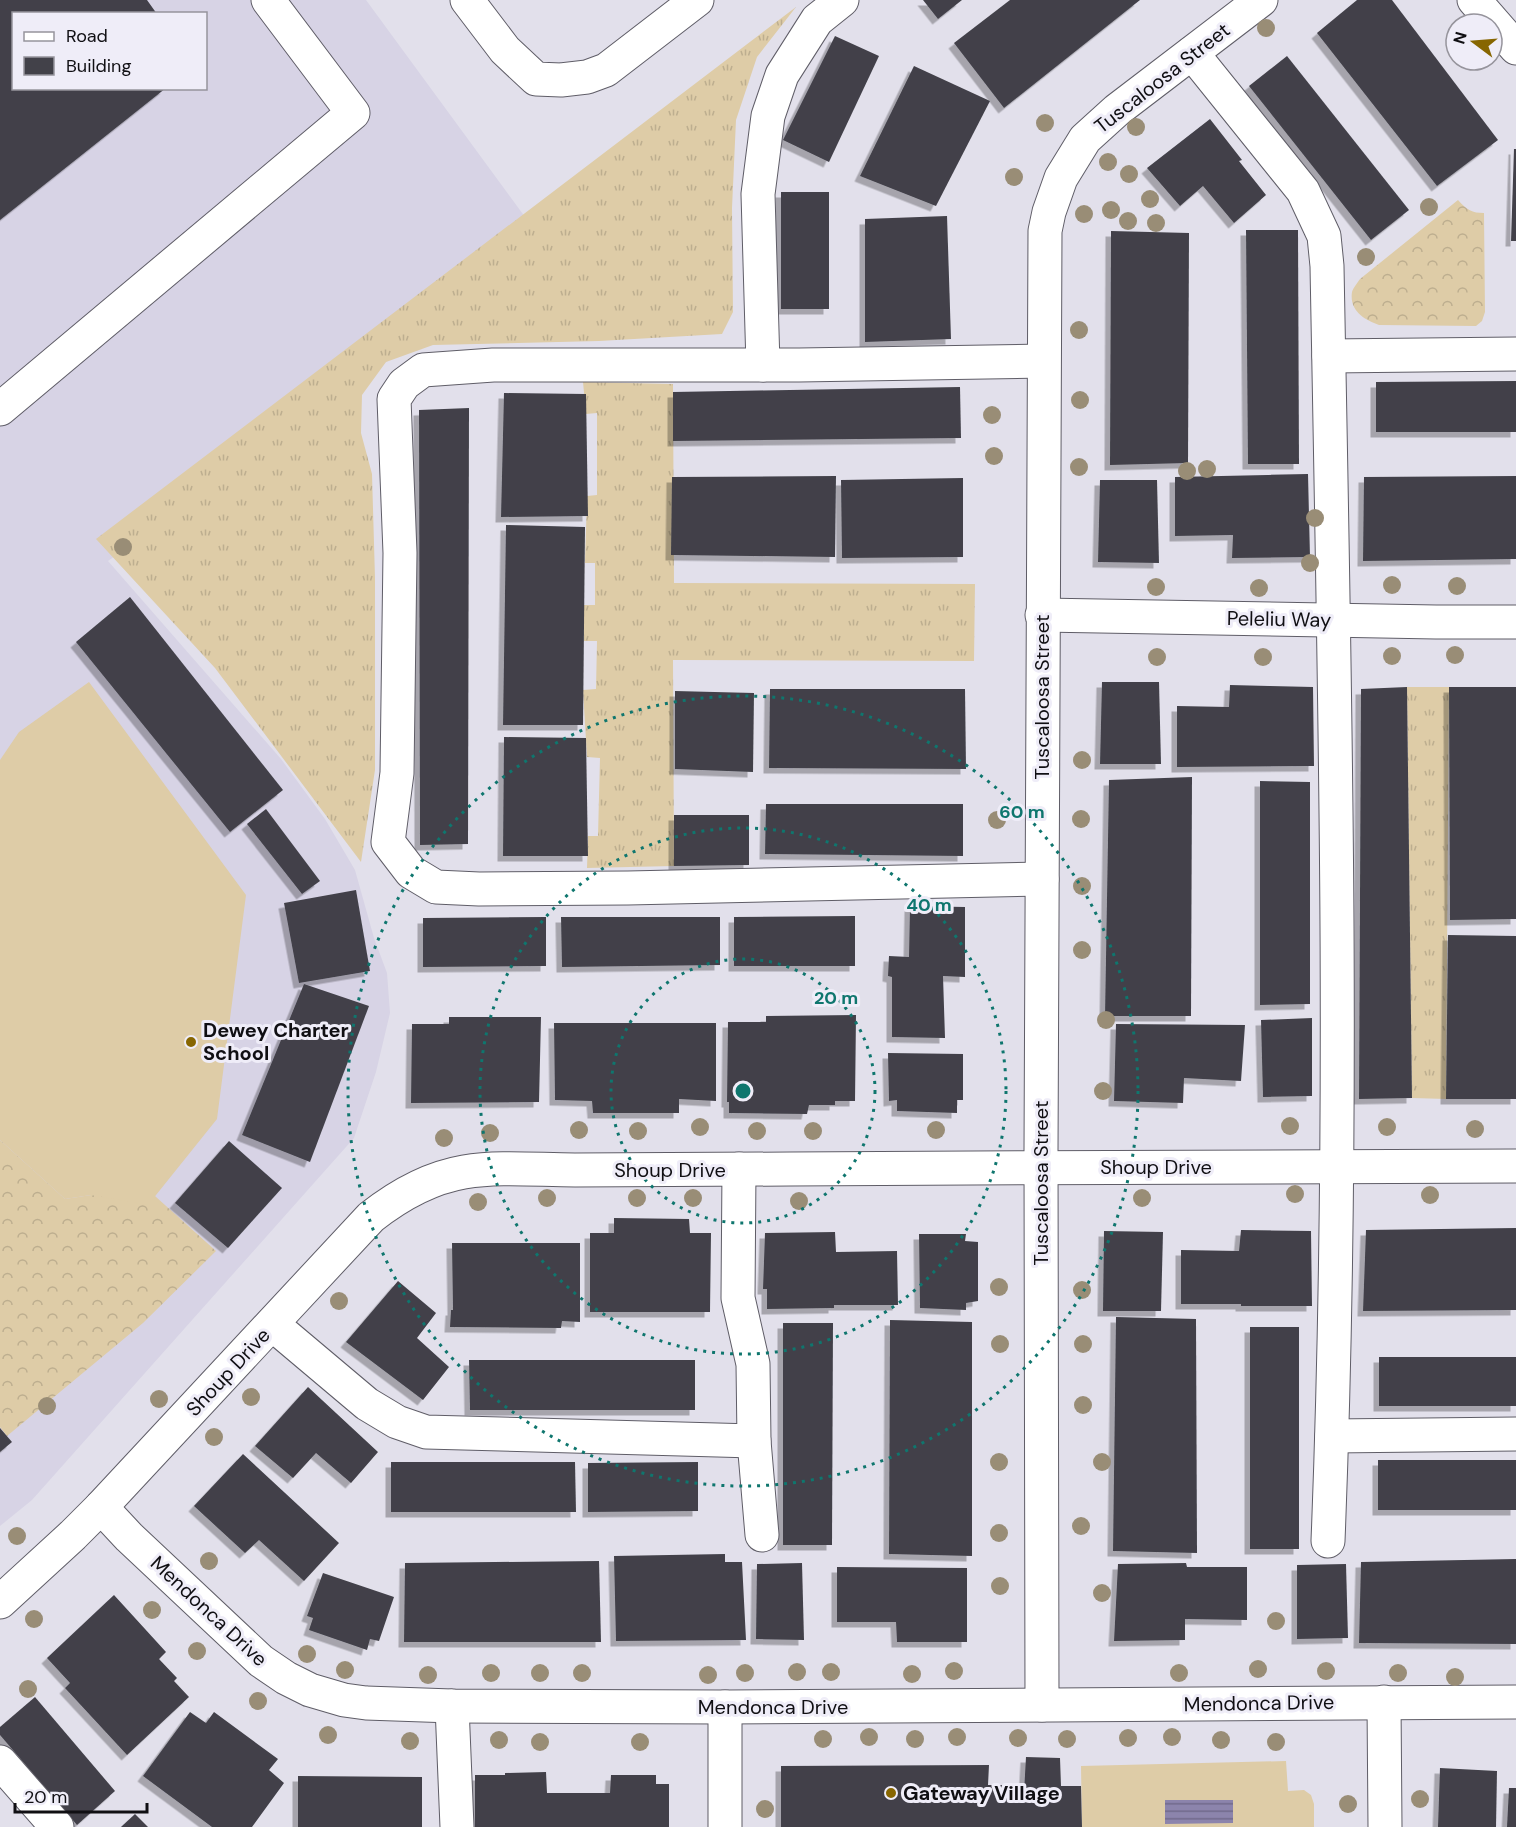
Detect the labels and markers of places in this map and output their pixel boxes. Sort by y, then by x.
place label: Dewey Charter School [203,1017,349,1066]
marker: Dewey Charter School [184,1035,198,1049]
centre of rings [733,1081,753,1101]
place label: Gateway Village [903,1780,1060,1806]
marker: Gateway Village [884,1786,898,1800]

